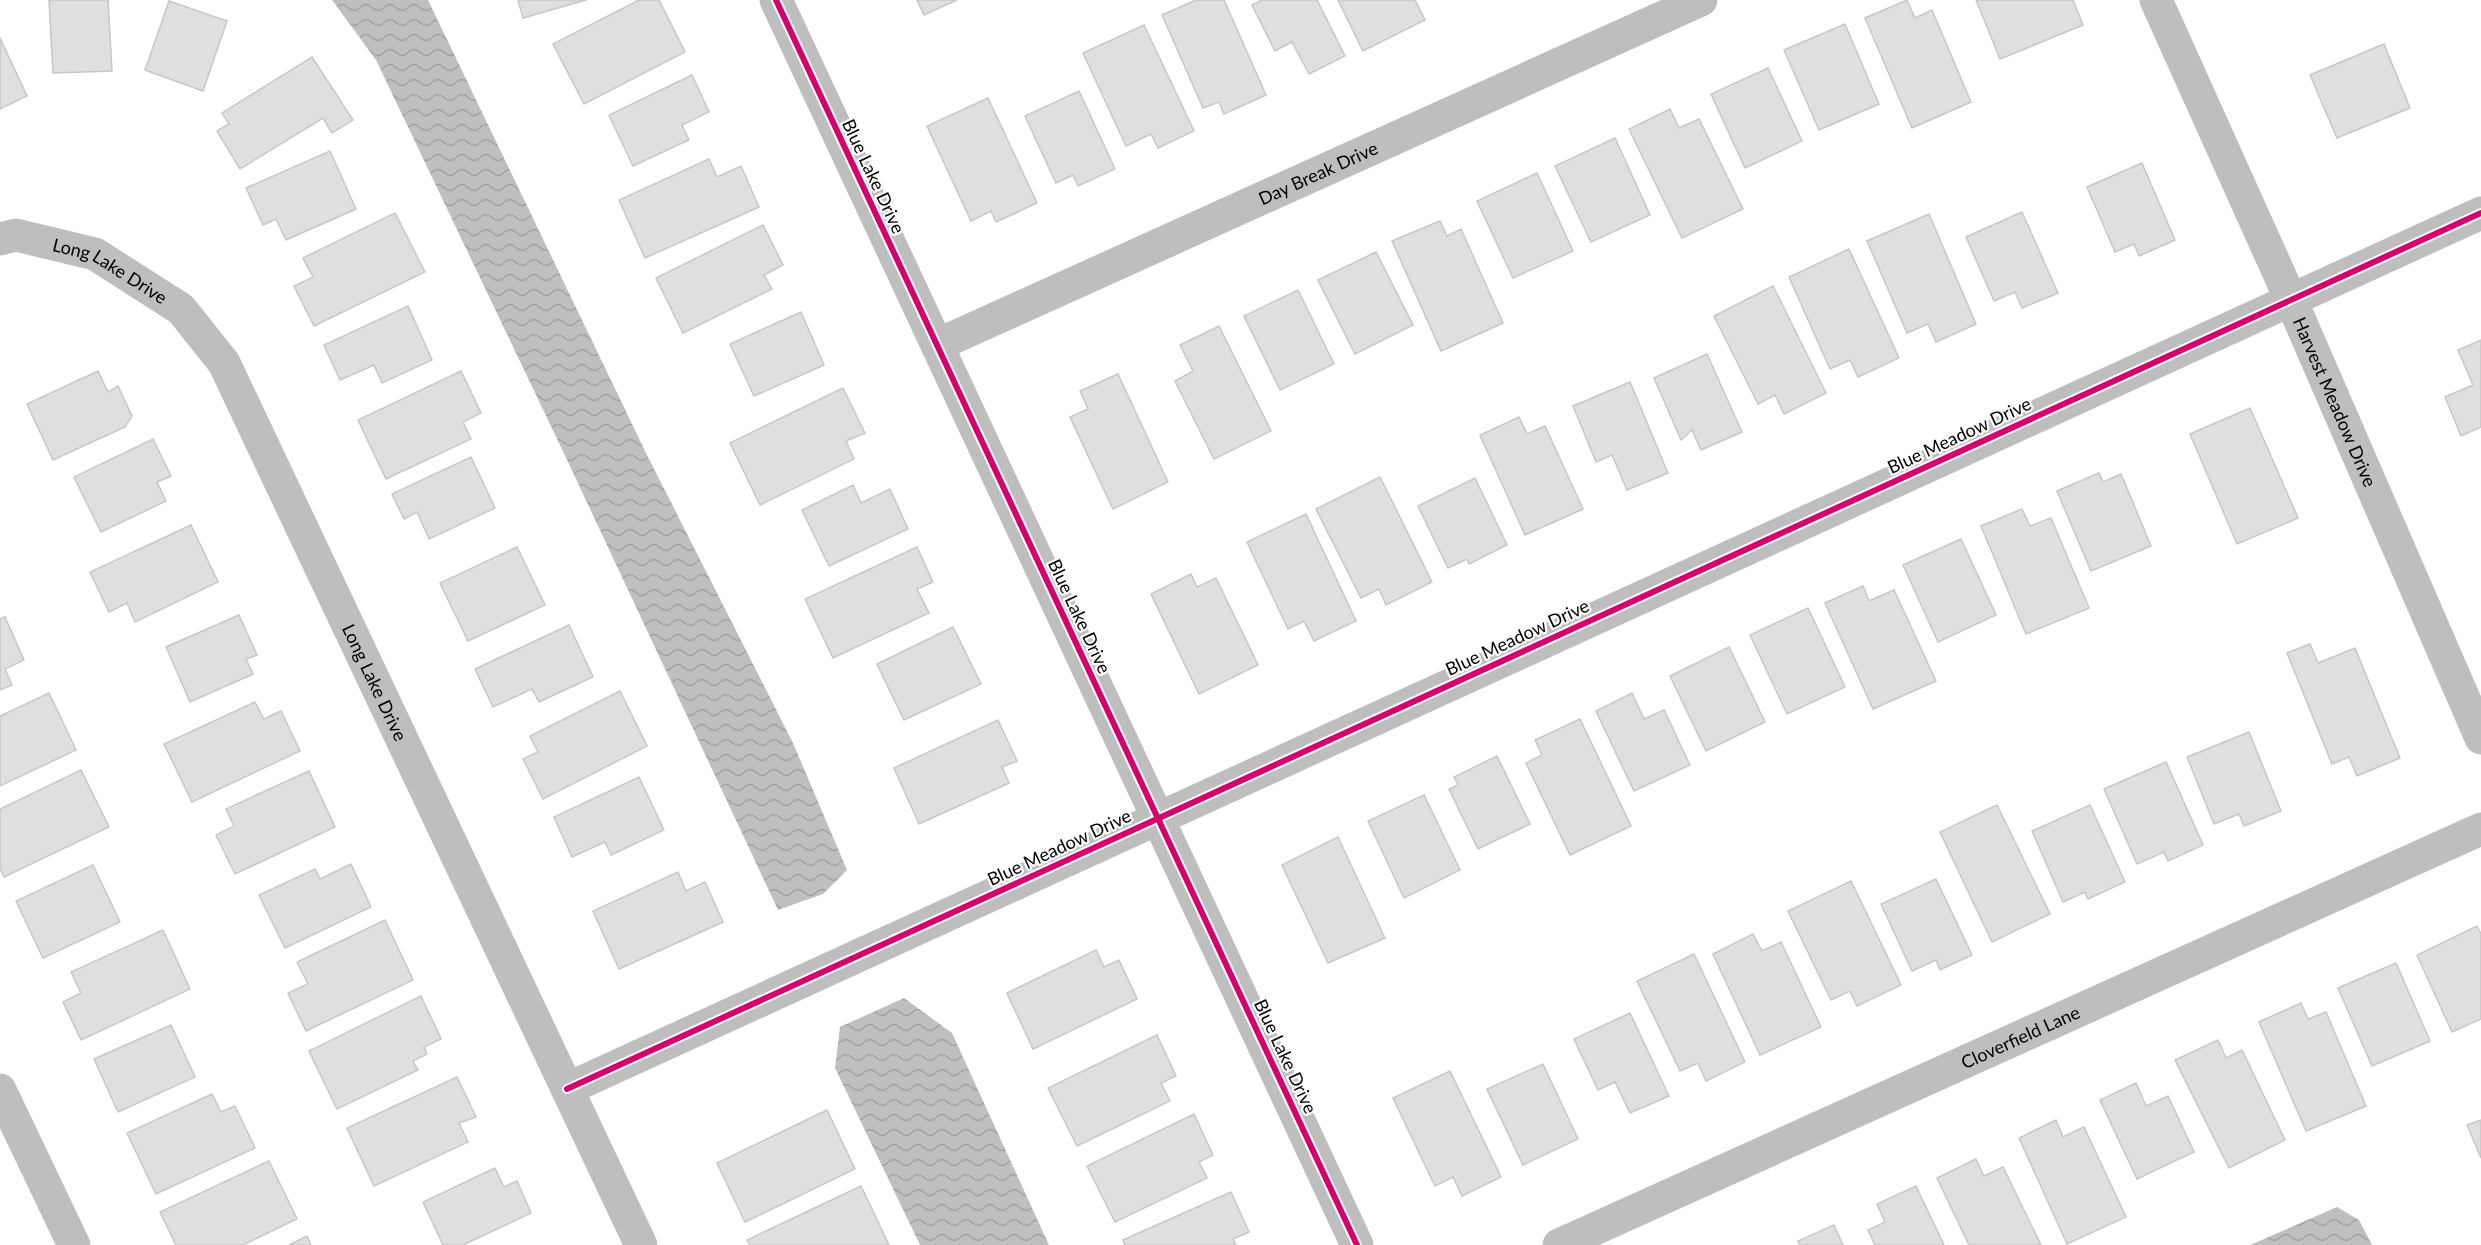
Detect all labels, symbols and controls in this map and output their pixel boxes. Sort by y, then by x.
street label: Blue Lake Drive [838,115,910,237]
street label: Day Break Drive [1255,137,1381,209]
street label: Long Lake Drive [50,233,171,308]
street label: Harvest Meadow Drive [2289,314,2382,490]
street label: Blue Meadow Drive [1884,392,2034,478]
street label: Blue Lake Drive [1044,555,1116,677]
street label: Blue Meadow Drive [1442,594,1592,680]
street label: Long Lake Drive [338,620,412,744]
street label: Blue Meadow Drive [984,804,1134,890]
street label: Blue Lake Drive [1250,995,1322,1117]
street label: Cloverfield Lane [1957,1001,2083,1073]

